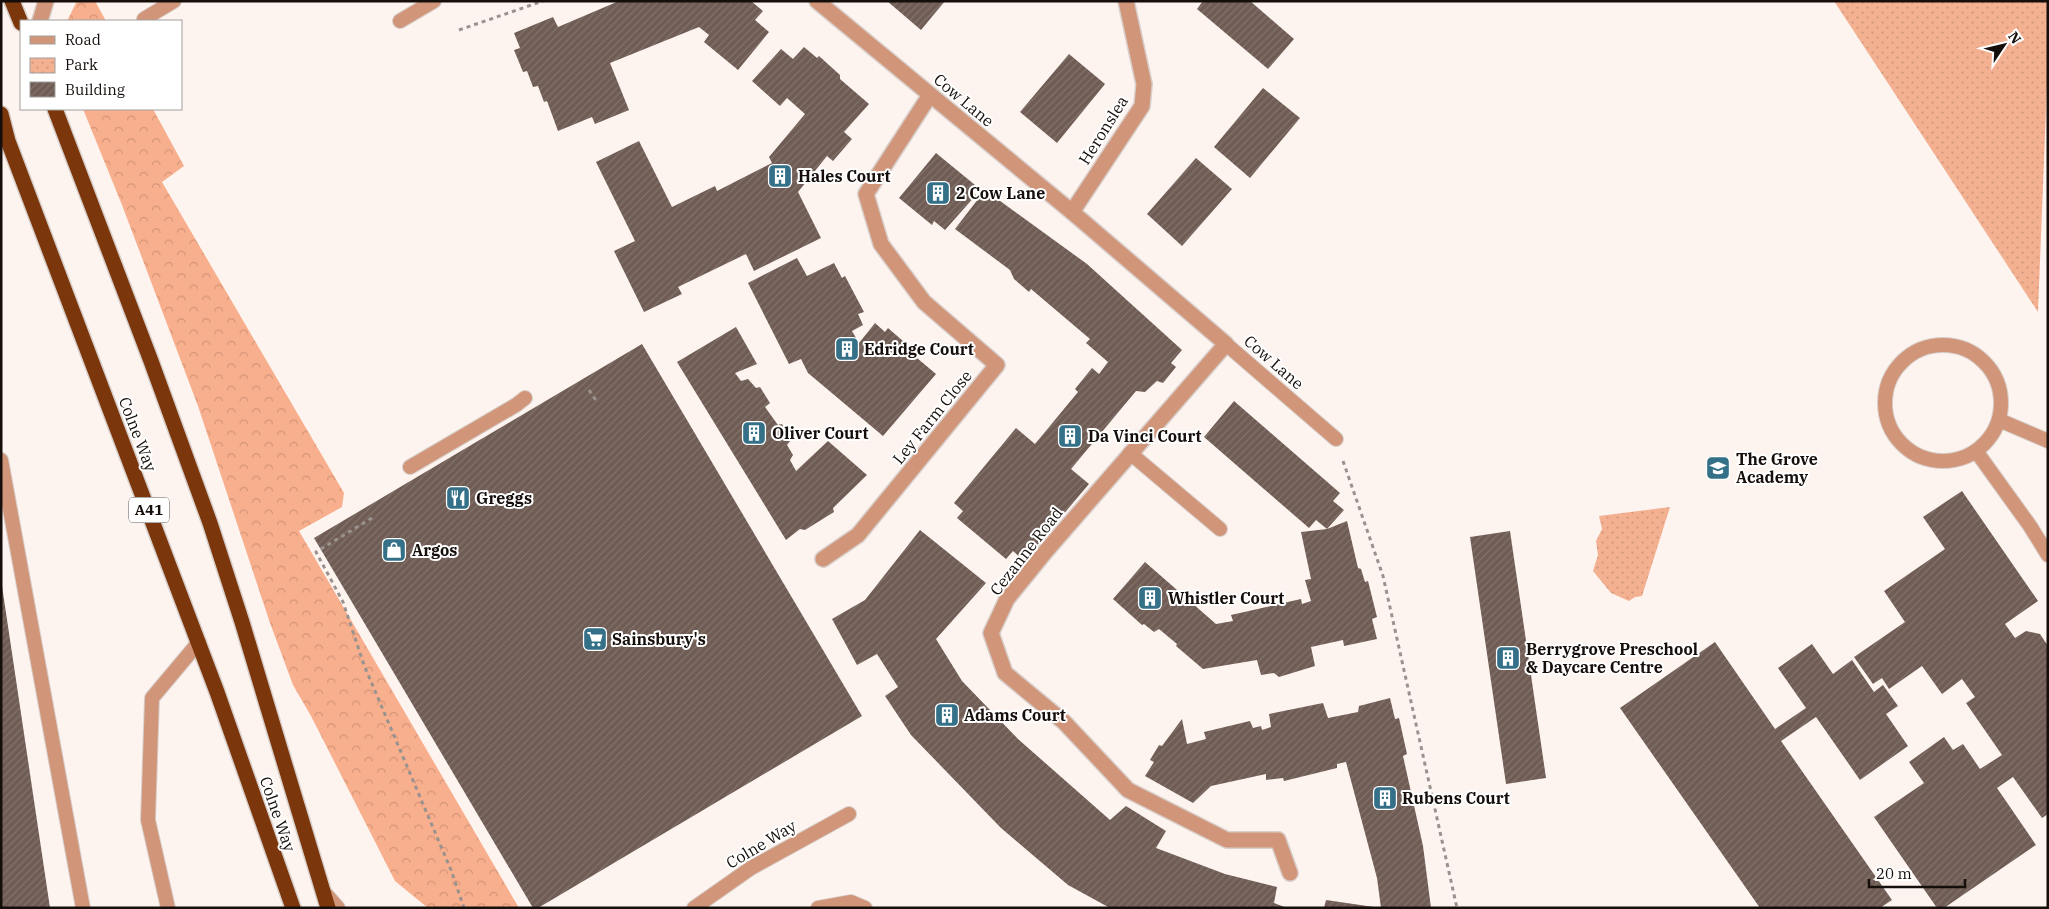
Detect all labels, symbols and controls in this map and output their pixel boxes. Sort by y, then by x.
legend [20,20,182,110]
north arrow [1979,20,2029,70]
text: N [2004,28,2025,47]
text: Road [65,30,101,49]
text: Park [65,55,98,74]
street label: Cow Lane [930,69,998,131]
text: Building [65,80,125,99]
street label: Heronslea [1074,92,1132,168]
building icon: Hales Court [767,163,793,189]
place label: Hales Court [798,166,891,186]
building icon: 2 Cow Lane [925,180,951,206]
place label: 2 Cow Lane [956,183,1045,203]
street label: Cow Lane [1240,331,1308,393]
building icon: Edridge Court [834,336,860,362]
place label: Edridge Court [864,339,974,359]
street label: Ley Farm Close [888,366,976,468]
street label: Colne Way [115,394,162,475]
building icon: Oliver Court [741,420,767,446]
place label: Oliver Court [772,423,868,443]
building icon: Da Vinci Court [1057,423,1083,449]
place label: Da Vinci Court [1088,426,1202,446]
place label: The Grove Academy [1736,449,1818,487]
school or university icon: The Grove Academy [1705,455,1731,481]
restaurant icon: Greggs [445,485,471,511]
place label: Greggs [476,488,532,508]
road number: A41 [129,498,169,522]
street label: Cezanne Road [985,503,1067,599]
shop icon: Argos [381,537,407,563]
place label: Argos [412,540,457,560]
building icon: Whistler Court [1137,585,1163,611]
place label: Whistler Court [1168,588,1284,608]
supermarket icon: Sainsbury's [582,626,608,652]
place label: Sainsbury's [612,629,706,649]
place label: Berrygrove Preschool & Daycare Centre [1526,639,1698,677]
building icon: Berrygrove Preschool & Daycare Centre [1495,645,1521,671]
building icon: Adams Court [934,702,960,728]
place label: Adams Court [964,705,1066,725]
street label: Colne Way [256,774,300,855]
building icon: Rubens Court [1372,785,1398,811]
place label: Rubens Court [1402,788,1510,808]
street label: Colne Way [722,815,800,873]
scale bar [1869,856,1965,888]
text: 20 m [1876,864,1912,883]

